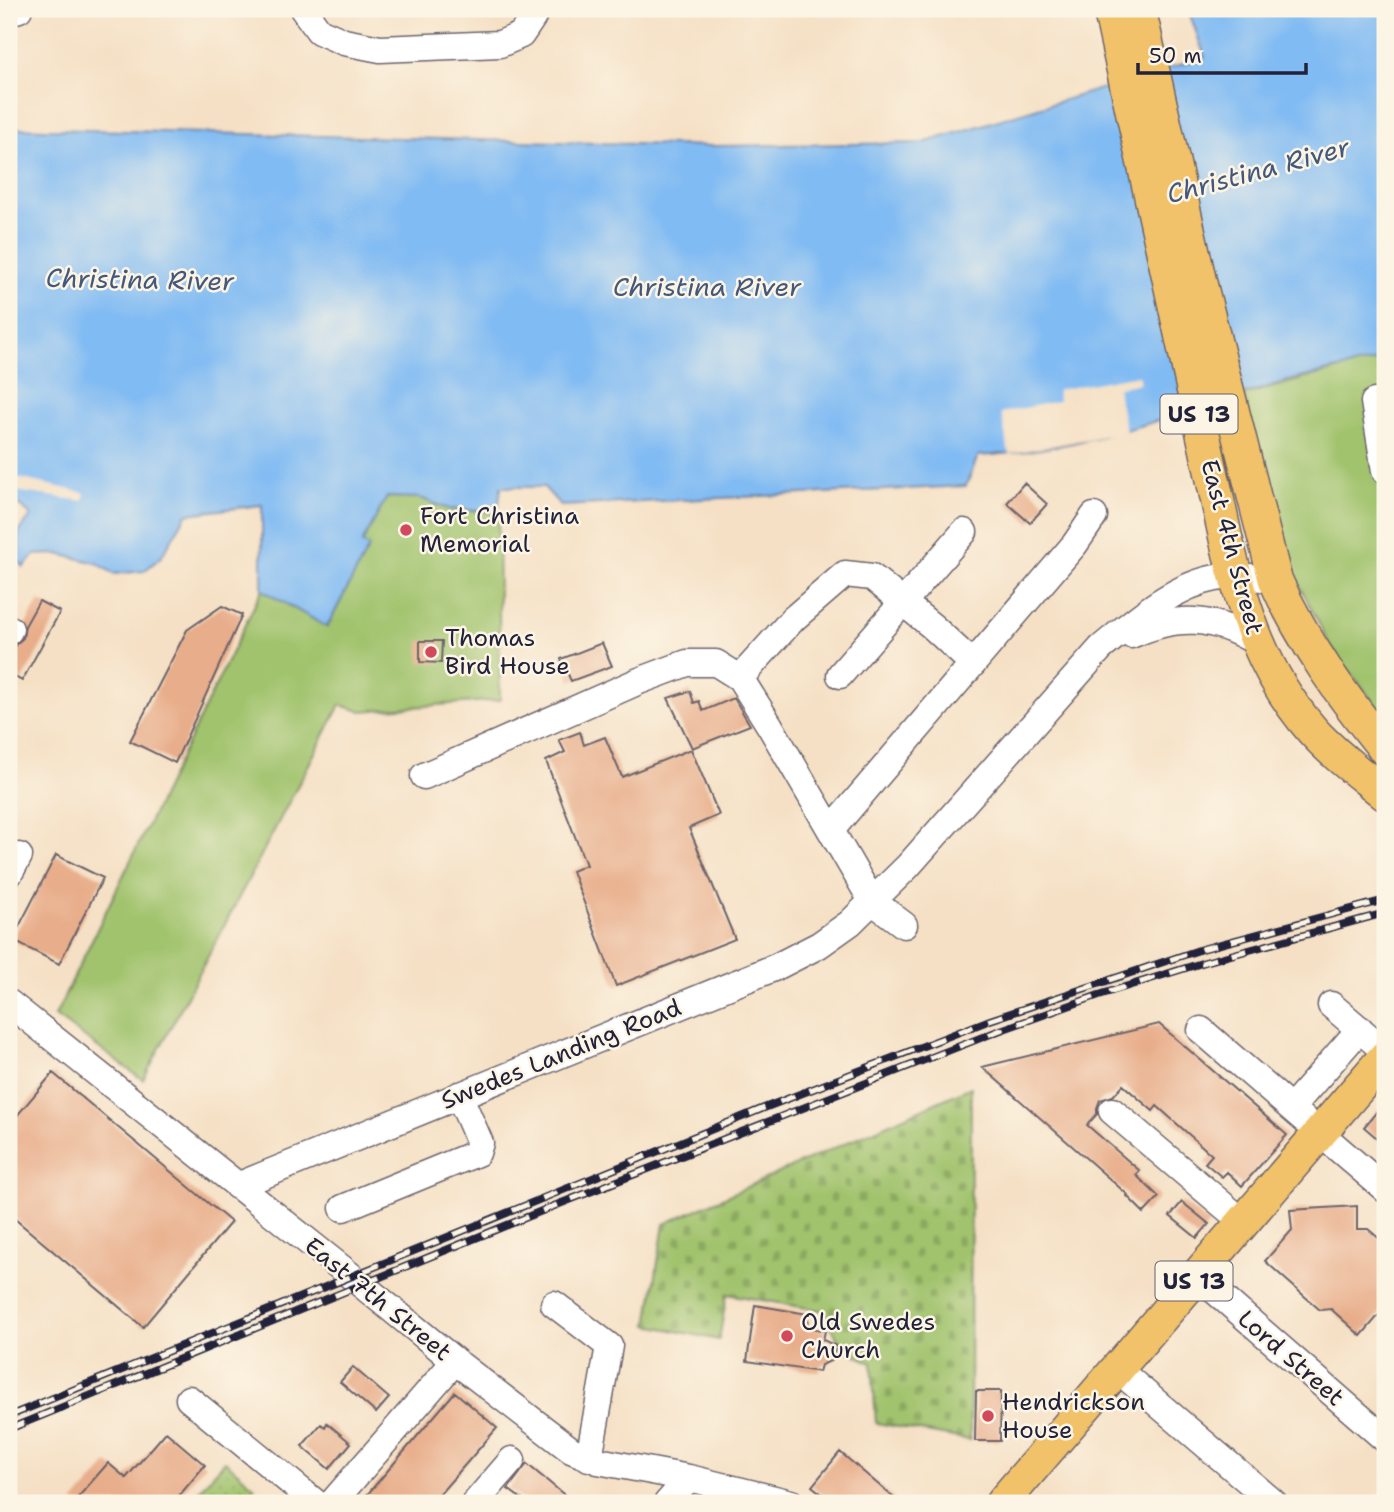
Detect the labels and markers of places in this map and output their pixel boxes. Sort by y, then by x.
place label: Fort Christina Memorial [420,500,579,560]
marker: Fort Christina Memorial [398,522,414,538]
place label: Thomas Bird House [445,622,570,682]
marker: Thomas Bird House [423,644,439,660]
place label: Old Swedes Church [801,1306,935,1366]
marker: Old Swedes Church [779,1328,795,1344]
place label: Hendrickson House [1002,1386,1145,1446]
marker: Hendrickson House [980,1408,996,1424]

